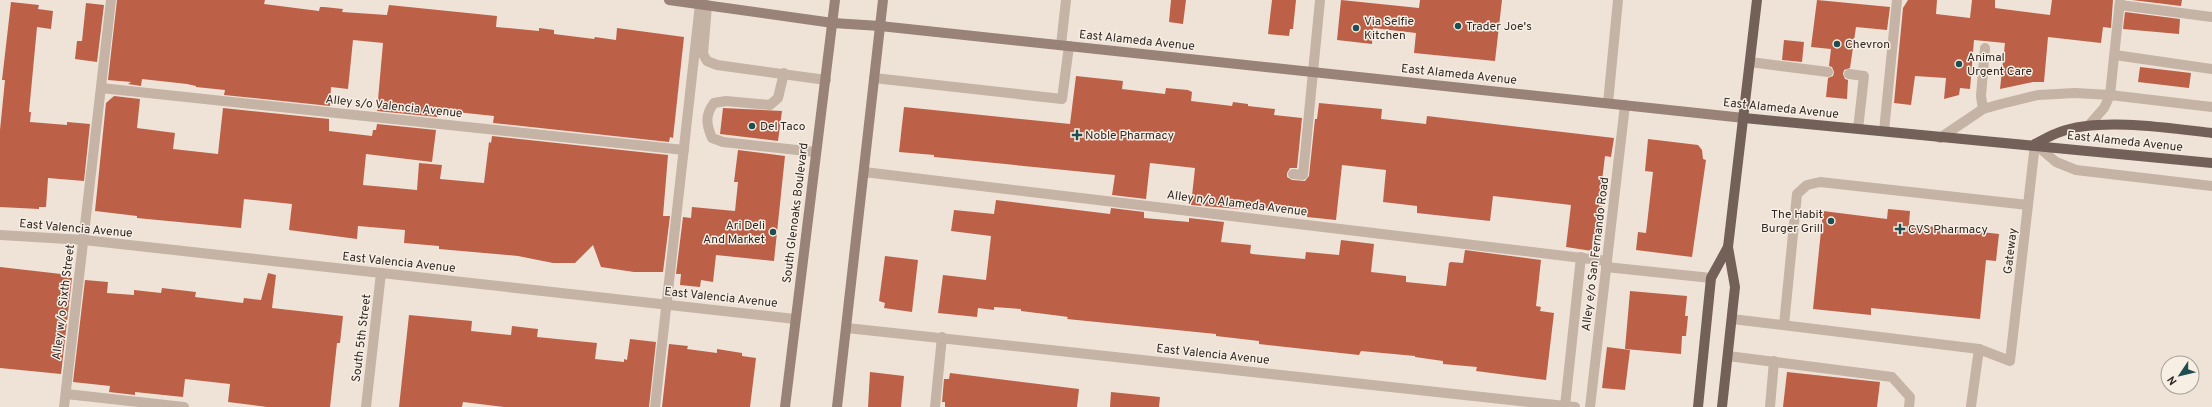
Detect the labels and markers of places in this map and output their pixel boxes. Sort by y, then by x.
place label: Via Selfie Kitchen [1364,14,1414,44]
place label: Trader Joe's [1466,19,1532,35]
marker: Trader Joe's [1453,21,1463,31]
marker: Via Selfie Kitchen [1351,23,1361,33]
place label: Chevron [1845,37,1890,53]
marker: Chevron [1832,39,1842,49]
place label: Animal Urgent Care [1967,50,2032,80]
marker: Animal Urgent Care [1954,59,1964,69]
place label: Del Taco [760,119,806,135]
marker: Del Taco [747,121,757,131]
place label: Noble Pharmacy [1085,128,1174,144]
marker: Noble Pharmacy [1072,130,1082,140]
place label: The Habit Burger Grill [1761,207,1823,237]
marker: The Habit Burger Grill [1826,216,1836,226]
place label: Ari Deli And Market [703,218,765,248]
place label: CVS Pharmacy [1908,222,1988,238]
marker: CVS Pharmacy [1895,224,1905,234]
marker: Ari Deli And Market [768,227,778,237]

